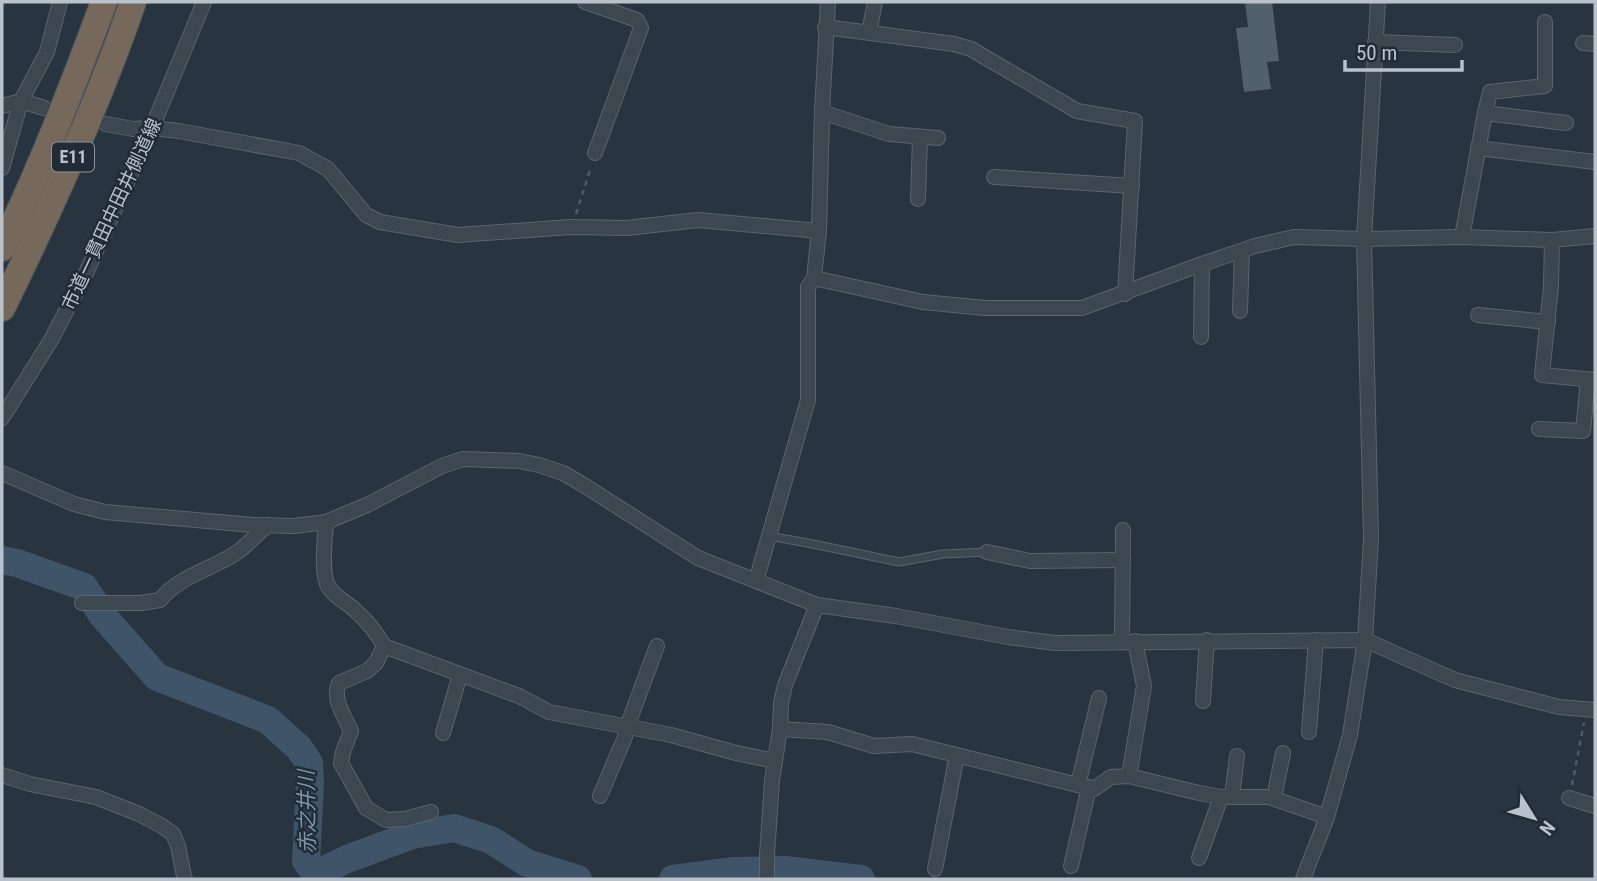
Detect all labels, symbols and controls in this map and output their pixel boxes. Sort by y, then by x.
scale bar [1345,28,1462,72]
text: 50 m [1356,41,1397,65]
street label: 市道一貫田中田井側道線 [57,115,166,314]
road number: E11 [52,142,94,172]
water label: 赤之井川 [294,768,320,854]
north arrow [1499,783,1569,853]
text: N [1534,816,1560,839]

